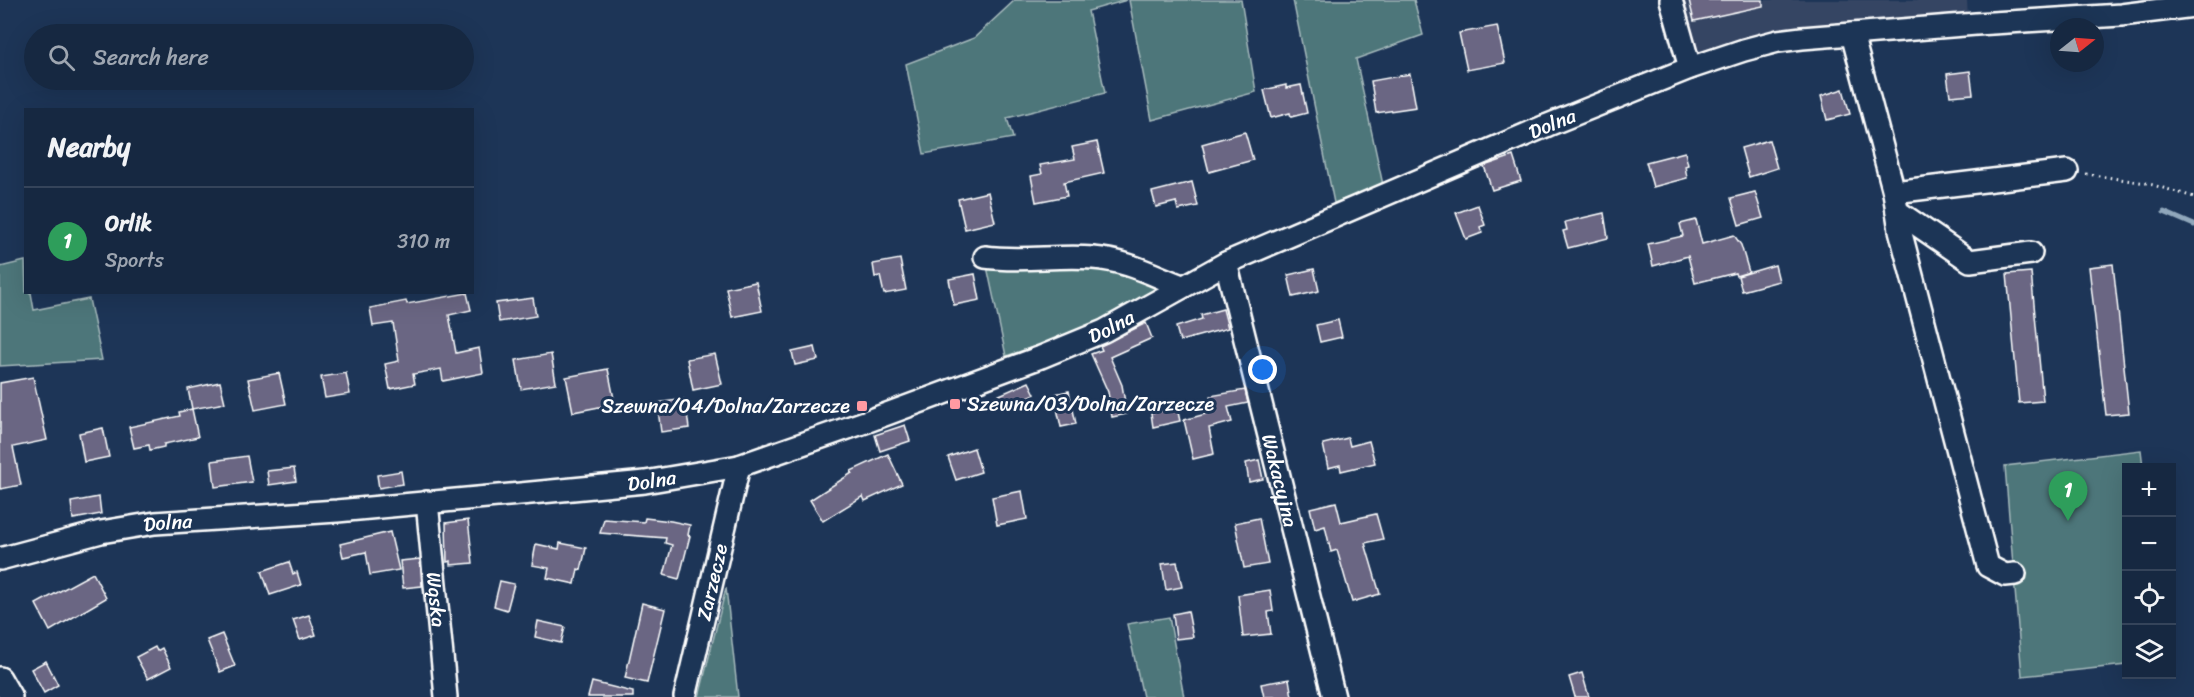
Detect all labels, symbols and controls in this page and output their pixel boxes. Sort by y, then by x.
north arrow [2050,18,2104,72]
search box [24,24,474,90]
text: Search here [93,38,209,77]
icon: search [45,41,78,74]
street label: Dolna [1523,98,1582,149]
text: Nearby [48,124,130,170]
text: Orlik [105,204,152,243]
text: 1 [63,224,72,259]
text: 310 m [397,224,450,259]
text: Sports [105,243,164,278]
street label: Dolna [1083,300,1142,354]
your location [1248,355,1277,384]
place label: Szewna/03/Dolna/Zarzecze [967,387,1214,422]
place label: Szewna/04/Dolna/Zarzecze [601,389,850,424]
marker: Szewna/03/Dolna/Zarzecze [948,397,962,411]
marker: Szewna/04/Dolna/Zarzecze [855,399,869,413]
street label: Wakacyjna [1251,430,1308,531]
street label: Dolna [626,460,680,502]
map controls [2122,463,2176,679]
button: + [2122,463,2176,517]
pin: 1 [2048,472,2088,521]
street label: Dolna [141,504,194,543]
button: − [2122,517,2176,571]
street label: Zarzecze [686,540,738,624]
street label: Wąska [416,570,456,629]
button: locate [2122,571,2176,625]
button: layers [2122,625,2176,679]

